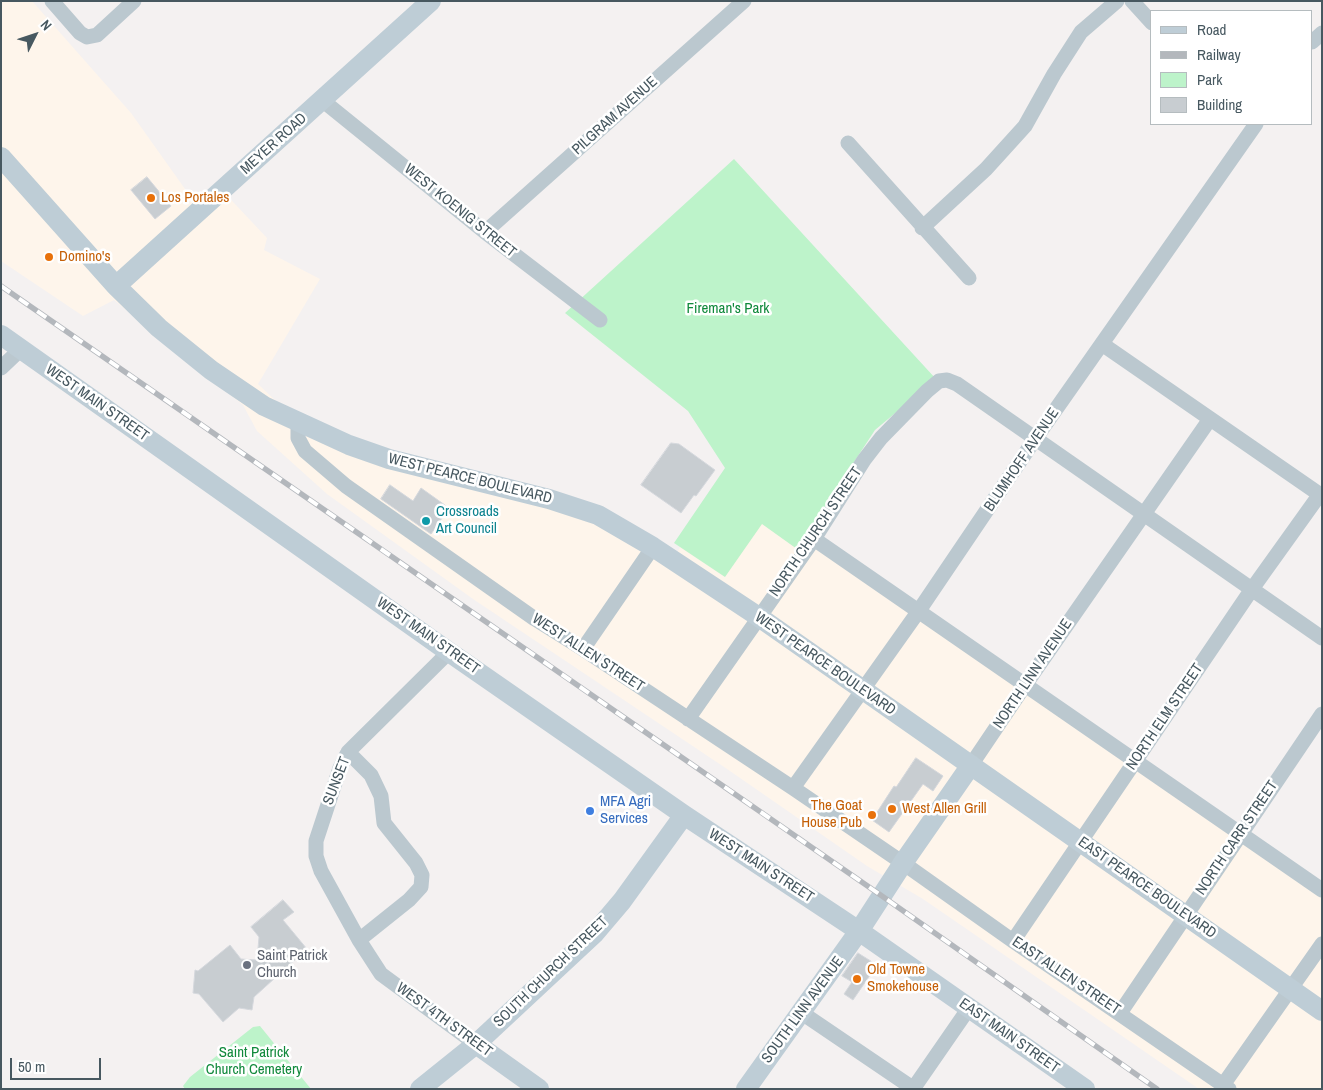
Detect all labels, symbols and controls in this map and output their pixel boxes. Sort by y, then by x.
north arrow [10,10,60,60]
legend [1150,10,1313,125]
text: N [37,16,56,34]
text: Road [1197,19,1226,40]
text: Railway [1197,44,1241,65]
text: Park [1197,69,1222,90]
street label: PILGRAM AVENUE [569,73,661,159]
text: Building [1197,94,1242,115]
street label: MEYER ROAD [237,110,311,178]
street label: WEST KOENIG STREET [400,160,520,262]
place label: Los Portales [161,189,229,207]
marker: Los Portales [145,192,157,204]
place label: Domino's [59,248,111,266]
marker: Domino's [43,251,55,263]
park label: Fireman's Park [686,300,770,318]
street label: WEST MAIN STREET [42,361,152,445]
street label: BLUMHOFF AVENUE [981,405,1063,515]
street label: WEST PEARCE BOULEVARD [386,450,554,508]
street label: NORTH CHURCH STREET [766,464,866,600]
place label: Crossroads Art Council [436,503,499,538]
marker: Crossroads Art Council [420,515,432,527]
street label: WEST MAIN STREET [373,594,483,678]
street label: WEST PEARCE BOULEVARD [751,608,899,720]
street label: WEST ALLEN STREET [529,610,647,696]
street label: NORTH LINN AVENUE [990,616,1076,732]
street label: NORTH ELM STREET [1123,660,1207,774]
street label: SUNSET [320,754,354,808]
street label: NORTH CARR STREET [1192,778,1282,898]
place label: MFA Agri Services [600,793,651,828]
place label: The Goat House Pub [801,797,862,832]
place label: West Allen Grill [902,800,987,818]
marker: West Allen Grill [886,803,898,815]
marker: MFA Agri Services [584,805,596,817]
marker: The Goat House Pub [866,809,878,821]
street label: WEST MAIN STREET [705,825,817,907]
street label: EAST PEARCE BOULEVARD [1074,833,1220,943]
street label: SOUTH CHURCH STREET [490,913,612,1031]
street label: EAST ALLEN STREET [1009,933,1123,1019]
place label: Saint Patrick Church [257,947,327,982]
street label: SOUTH LINN AVENUE [758,953,848,1067]
marker: Saint Patrick Church [241,959,253,971]
place label: Old Towne Smokehouse [867,961,939,996]
marker: Old Towne Smokehouse [851,973,863,985]
street label: WEST 4TH STREET [393,979,495,1061]
street label: EAST MAIN STREET [955,995,1063,1077]
park label: Saint Patrick Church Cemetery [206,1044,302,1079]
scale bar [12,1048,104,1080]
text: 50 m [18,1056,45,1077]

